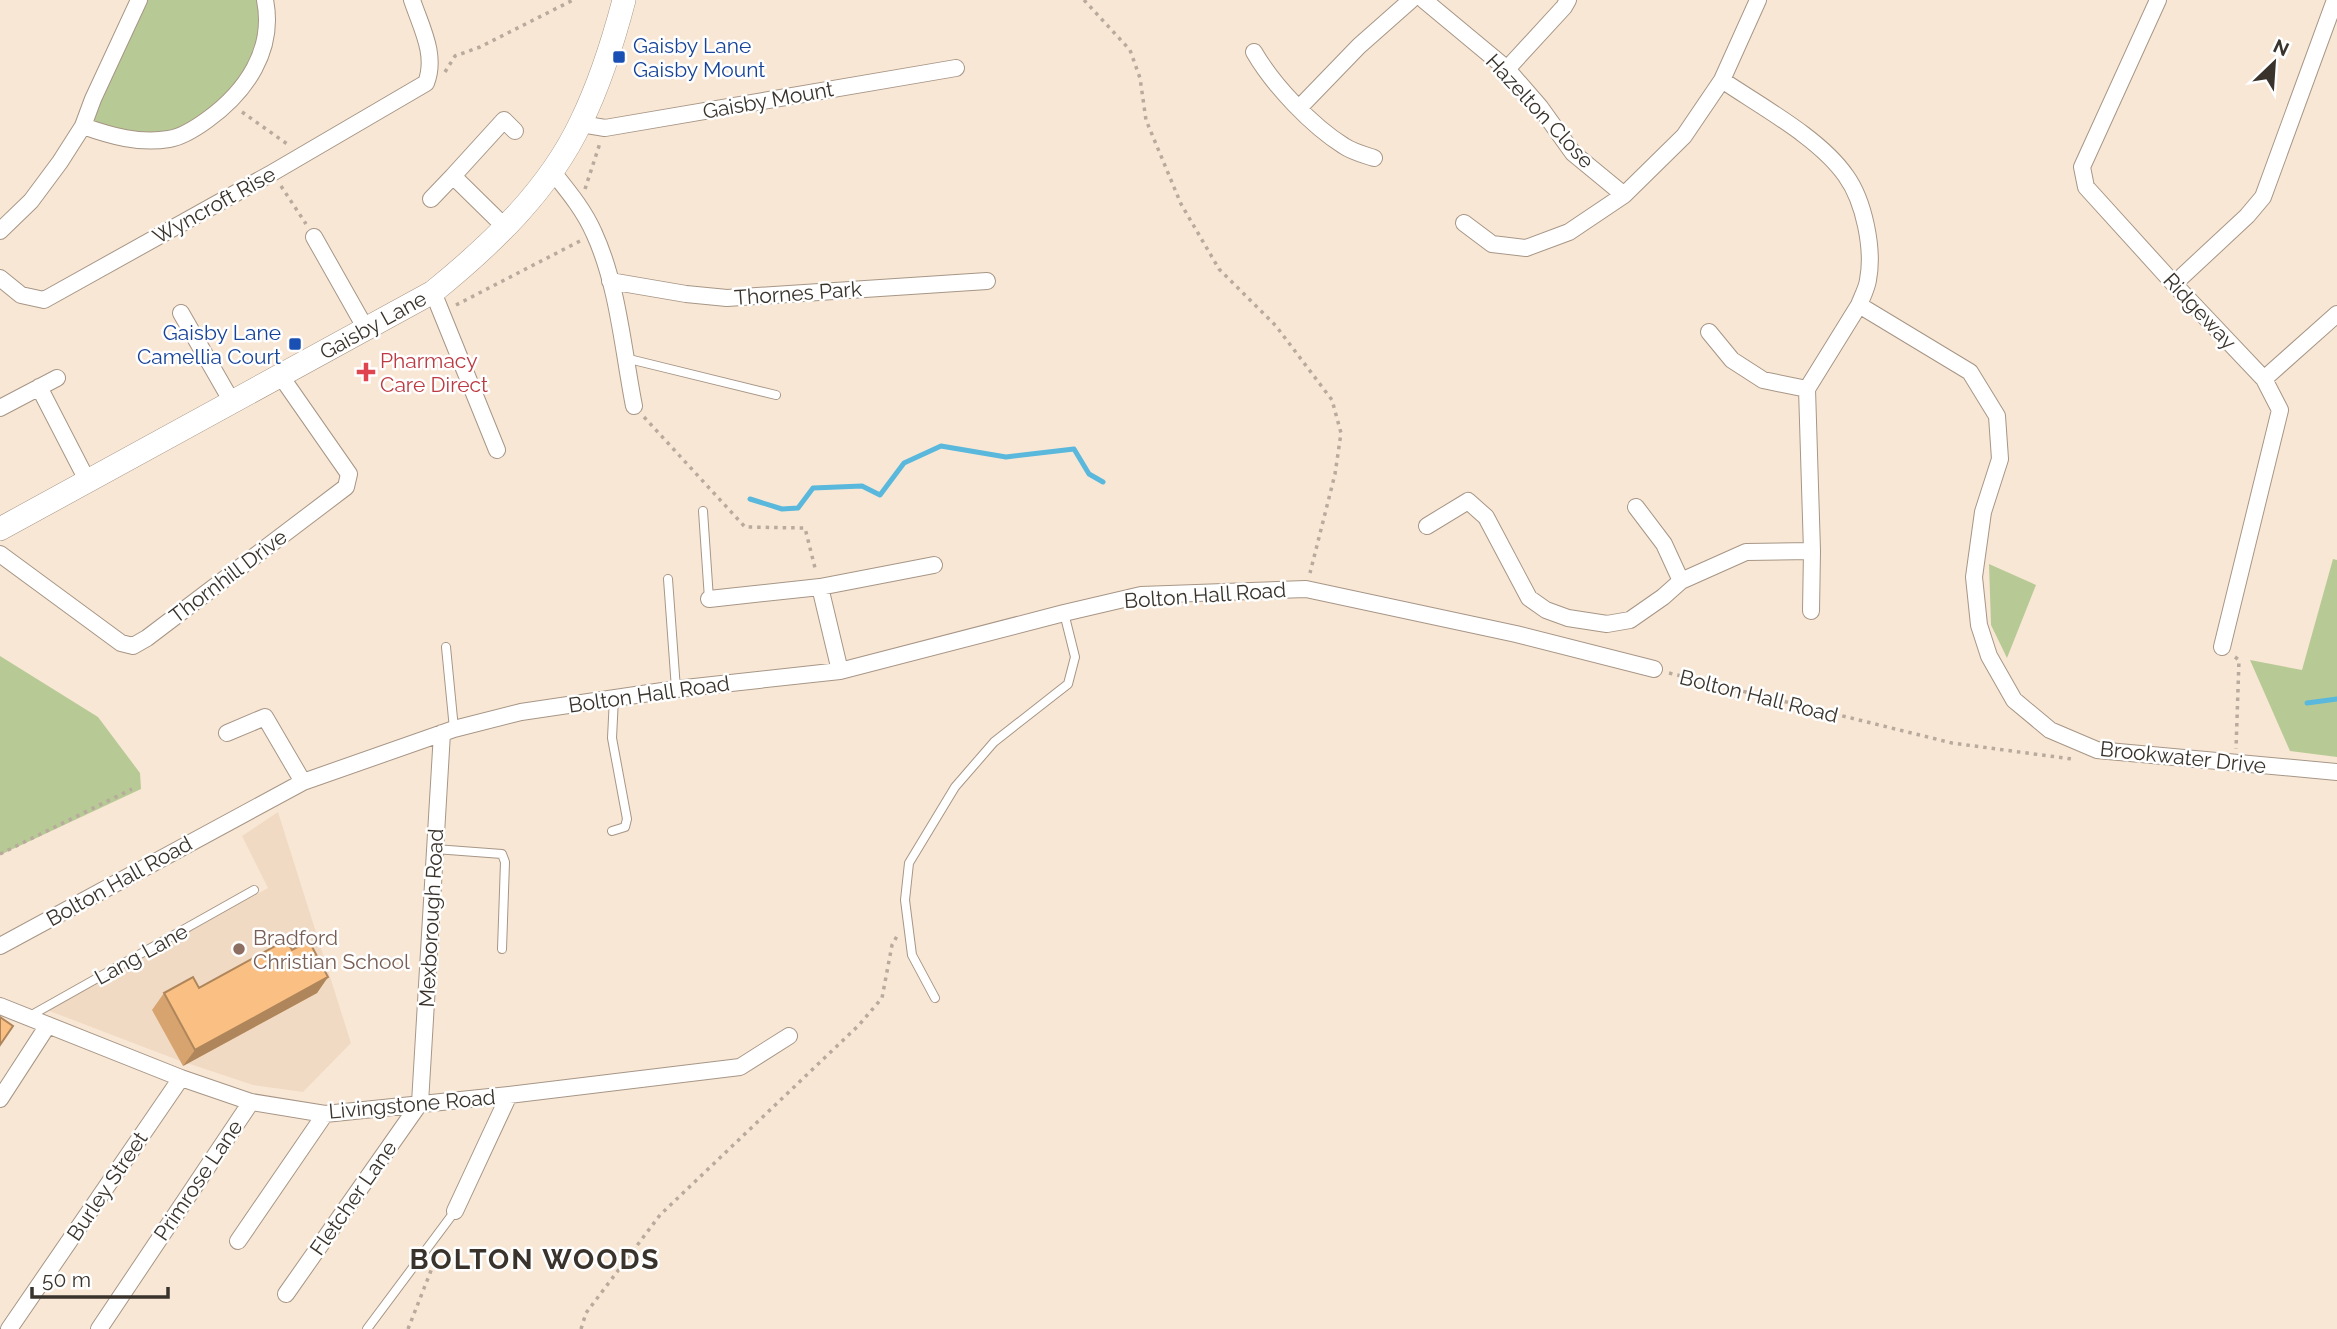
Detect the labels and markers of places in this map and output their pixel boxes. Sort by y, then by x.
place label: Gaisby Lane Gaisby Mount [633,33,765,82]
marker: Gaisby Lane Gaisby Mount [611,49,627,65]
place label: Gaisby Lane Camellia Court [137,320,281,369]
marker: Gaisby Lane Camellia Court [287,336,303,352]
place label: Pharmacy Care Direct [380,348,488,397]
marker: Pharmacy Care Direct [358,364,374,380]
place label: Bradford Christian School [253,925,410,974]
marker: Bradford Christian School [231,941,247,957]

